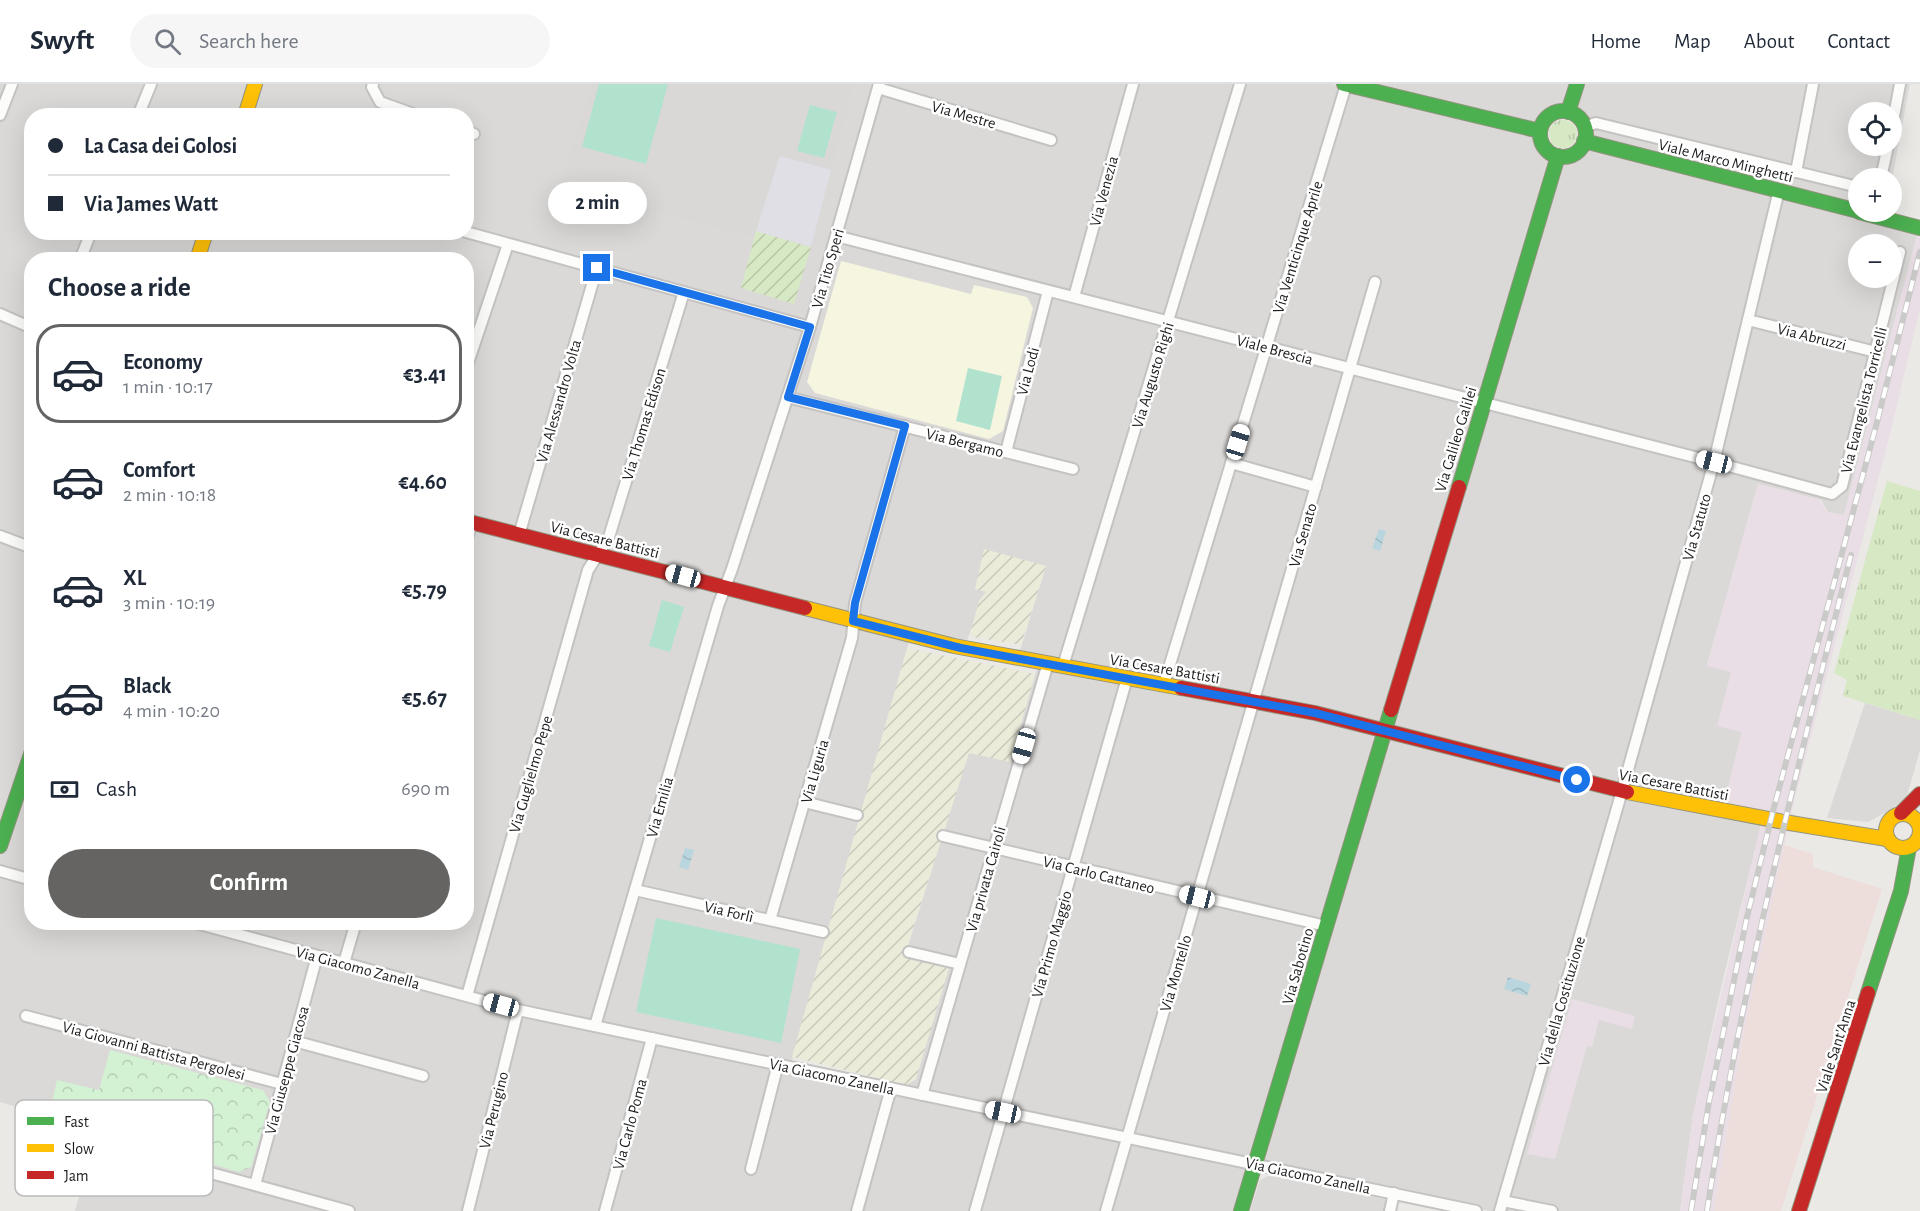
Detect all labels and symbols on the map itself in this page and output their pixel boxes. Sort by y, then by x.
street label: Via Mestre [930,98,998,132]
street label: Viale Marco Minghetti [1657,137,1795,185]
street label: Via Venezia [1087,154,1121,228]
street label: Via Venticinque Aprile [1270,179,1326,315]
callout: 2 min [548,181,646,223]
street label: Via Tito Speri [809,227,847,310]
route end [583,254,610,281]
street label: Via Augusto Righi [1129,320,1177,430]
street label: Via Abruzzi [1776,321,1848,353]
street label: Via Evangelista Torricelli [1838,325,1890,475]
street label: Viale Brescia [1235,332,1315,368]
street label: Via Alessandro Volta [534,338,584,465]
street label: Via Lodi [1014,345,1042,397]
street label: Via Thomas Edison [619,366,669,482]
street label: Via Galileo Galilei [1432,385,1480,494]
car [1224,422,1252,462]
street label: Via Bergamo [924,426,1005,460]
car [1694,449,1734,475]
street label: Via Statuto [1680,492,1714,563]
street label: Via Senato [1286,501,1320,569]
street label: Via Cesare Battisti [549,519,661,561]
car [663,563,703,589]
street label: Via Cesare Battisti [1108,651,1221,687]
street label: Via Guglielmo Pepe [507,714,555,835]
car [1010,726,1038,766]
street label: Via Liguria [798,737,832,805]
route start [1563,766,1590,793]
street label: Via Cesare Battisti [1618,766,1730,803]
street label: Via Emilia [644,775,676,839]
street label: Via privata Cairoli [963,824,1009,934]
street label: Via Carlo Cattaneo [1041,853,1156,897]
car [1177,884,1217,910]
street label: Via Primo Maggio [1029,889,1075,1000]
street label: Via Forlì [703,899,755,925]
street label: Via Sabotino [1279,926,1317,1006]
street label: Via Montello [1157,933,1195,1014]
street label: Via della Costituzione [1536,935,1588,1068]
street label: Via Giacomo Zanella [294,944,421,992]
car [481,992,521,1018]
street label: Viale Sant'Anna [1813,998,1859,1095]
street label: Via Giuseppe Giacosa [262,1004,312,1136]
street label: Via Giovanni Battista Pergolesi [61,1019,247,1083]
street label: Via Giacomo Zanella [768,1056,896,1098]
street label: Via Perugino [477,1070,511,1151]
street label: Via Carlo Poma [610,1077,650,1172]
car [984,1099,1022,1125]
legend [15,1100,213,1196]
text: Fast [64,1114,89,1130]
text: Slow [64,1141,94,1157]
street label: Via Giacomo Zanella [1244,1155,1372,1197]
text: Jam [64,1168,89,1184]

